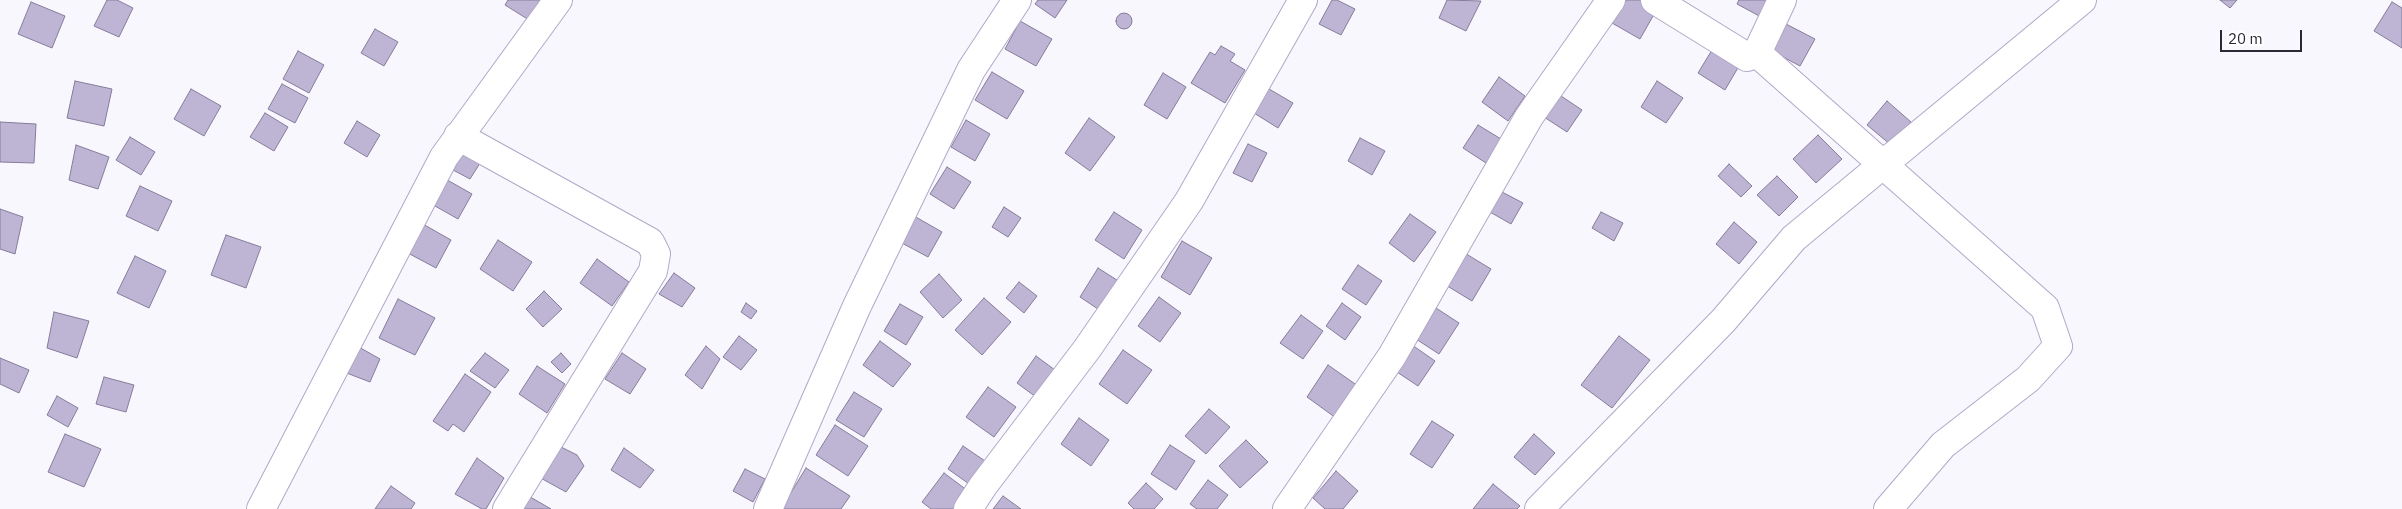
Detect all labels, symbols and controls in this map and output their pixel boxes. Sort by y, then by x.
scale bar [2222,20,2304,52]
text: 20 m [2228,29,2263,48]

